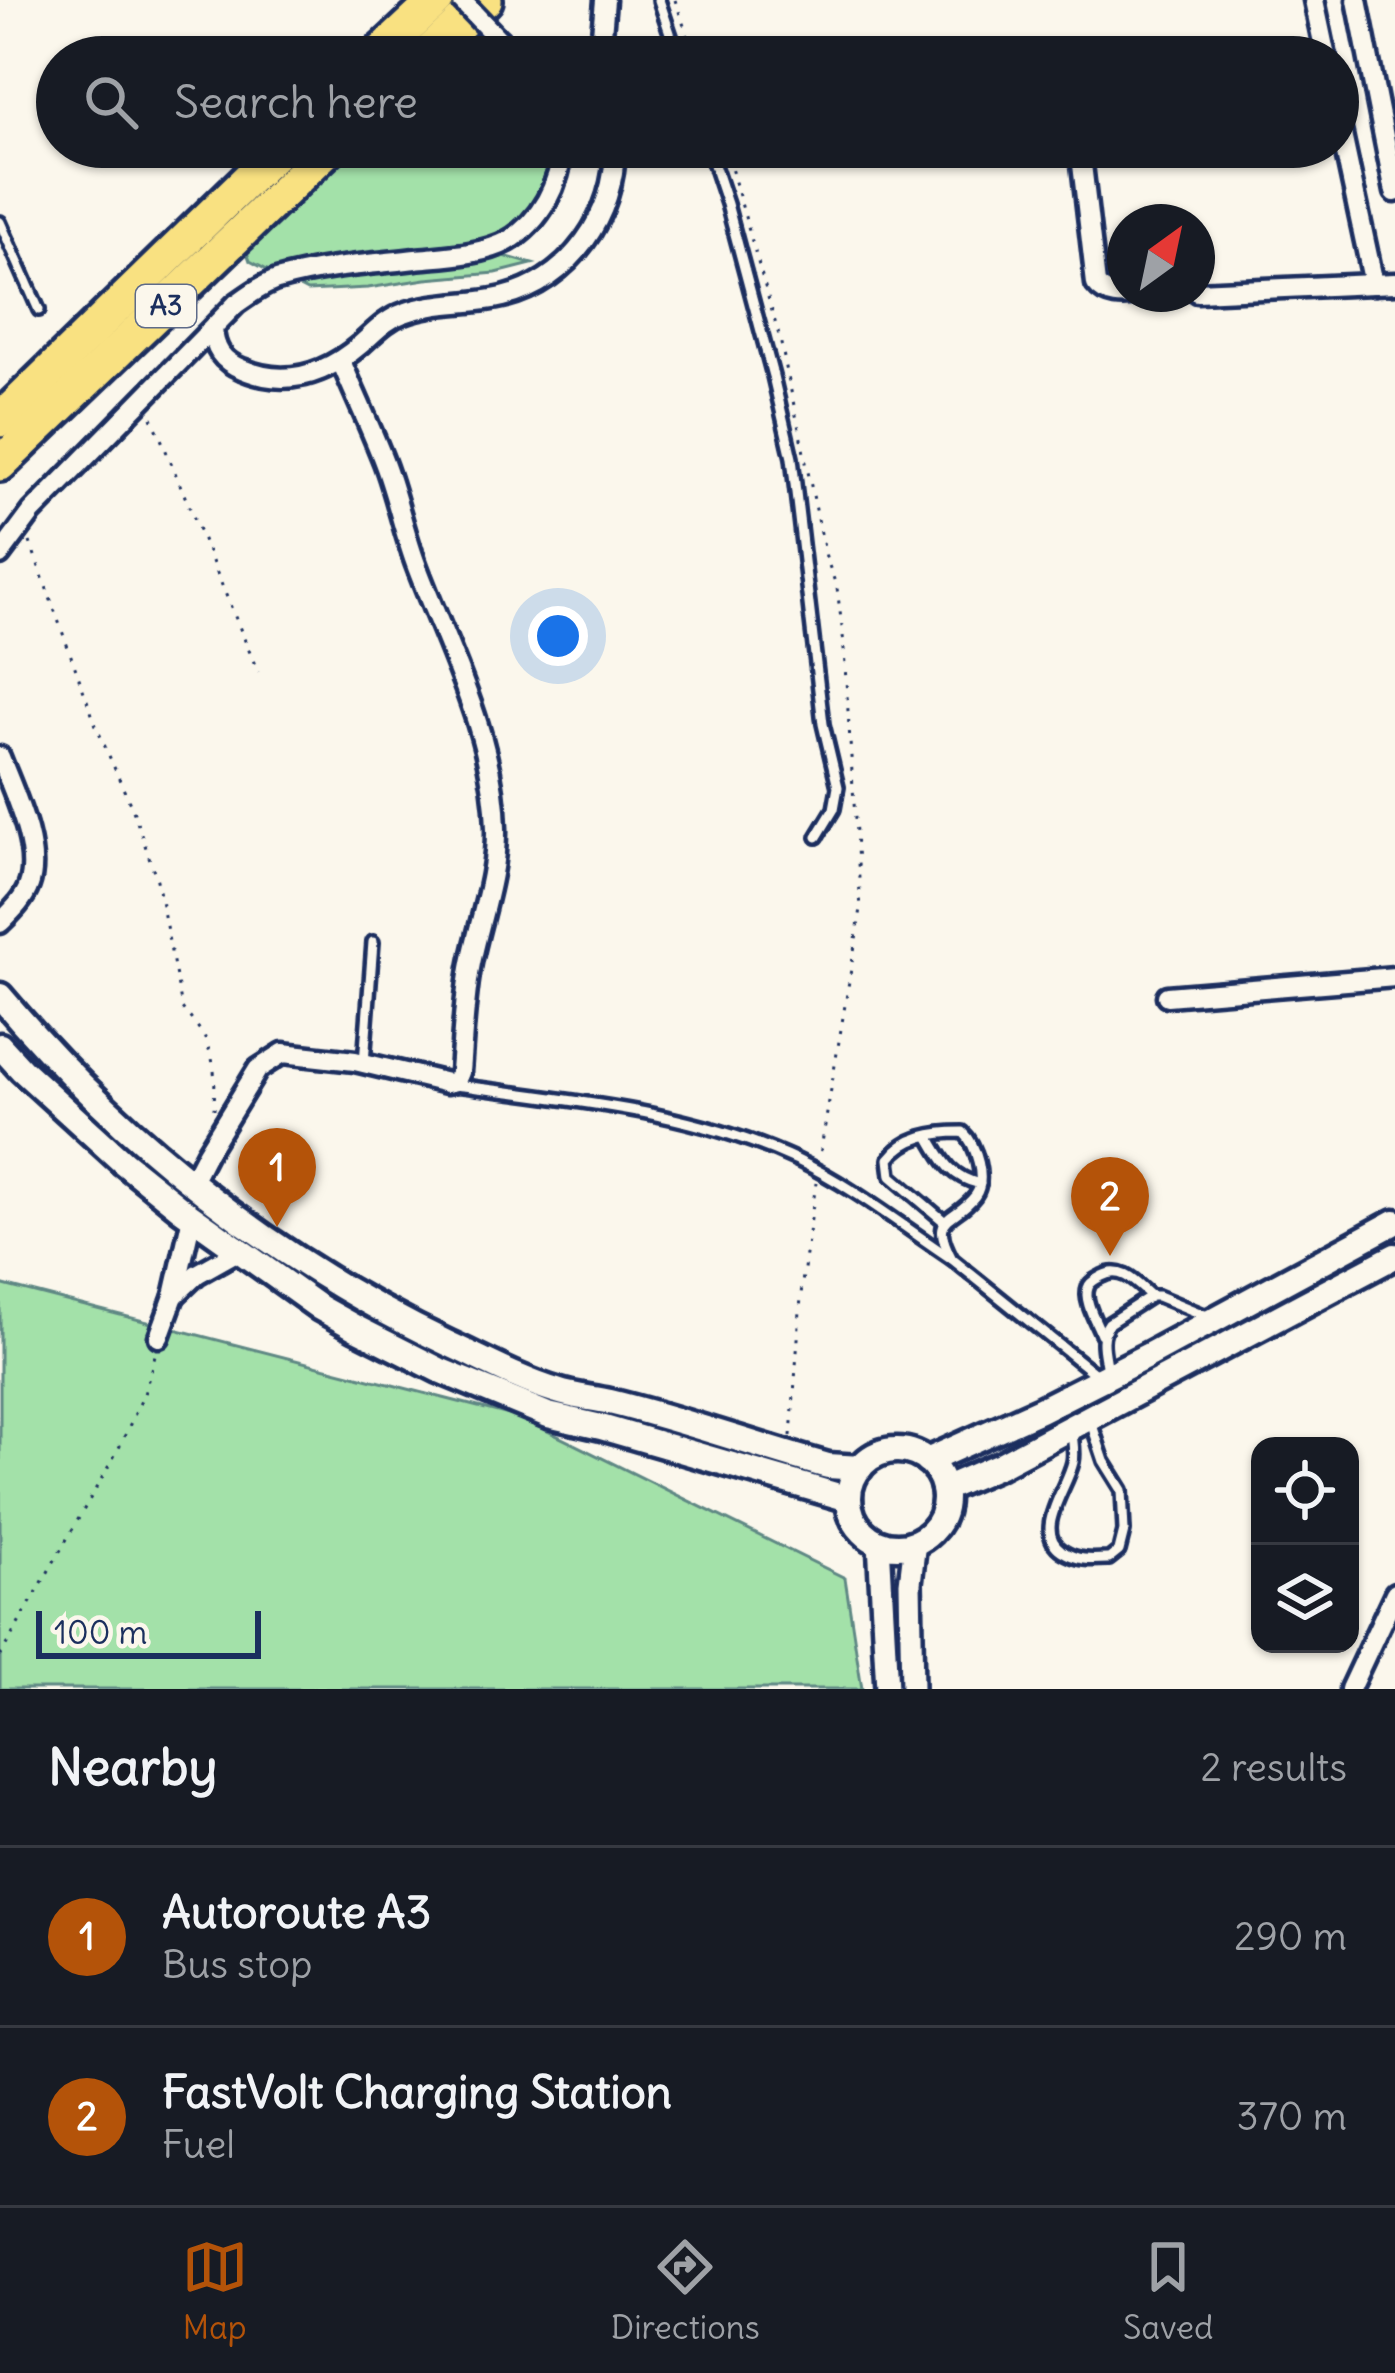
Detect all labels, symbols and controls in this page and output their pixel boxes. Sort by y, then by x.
search box [36,36,1359,168]
icon: search [78,69,144,135]
text: Search here [174,74,418,130]
north arrow [1107,204,1215,312]
road number: A3 [136,285,196,327]
your location [528,606,588,666]
pin: 1 [238,1128,316,1227]
pin: 2 [1071,1157,1149,1256]
map controls [1251,1437,1359,1653]
button: locate [1251,1437,1359,1545]
button: layers [1251,1545,1359,1653]
scale bar [36,1605,261,1658]
text: 100 m [54,1611,147,1653]
text: Nearby [48,1735,217,1799]
text: 2 results [1200,1743,1347,1792]
text: Autoroute A3 [162,1884,431,1940]
text: 1 [79,1912,95,1961]
text: 290 m [1234,1912,1347,1961]
text: Bus stop [162,1940,312,1989]
text: FastVolt Charging Station [162,2064,672,2120]
text: 2 [76,2092,98,2141]
text: 370 m [1237,2092,1347,2141]
text: Fuel [162,2120,235,2169]
tab: Map [182,2234,248,2348]
tab: Directions [611,2234,760,2348]
tab: Saved [1123,2234,1213,2348]

